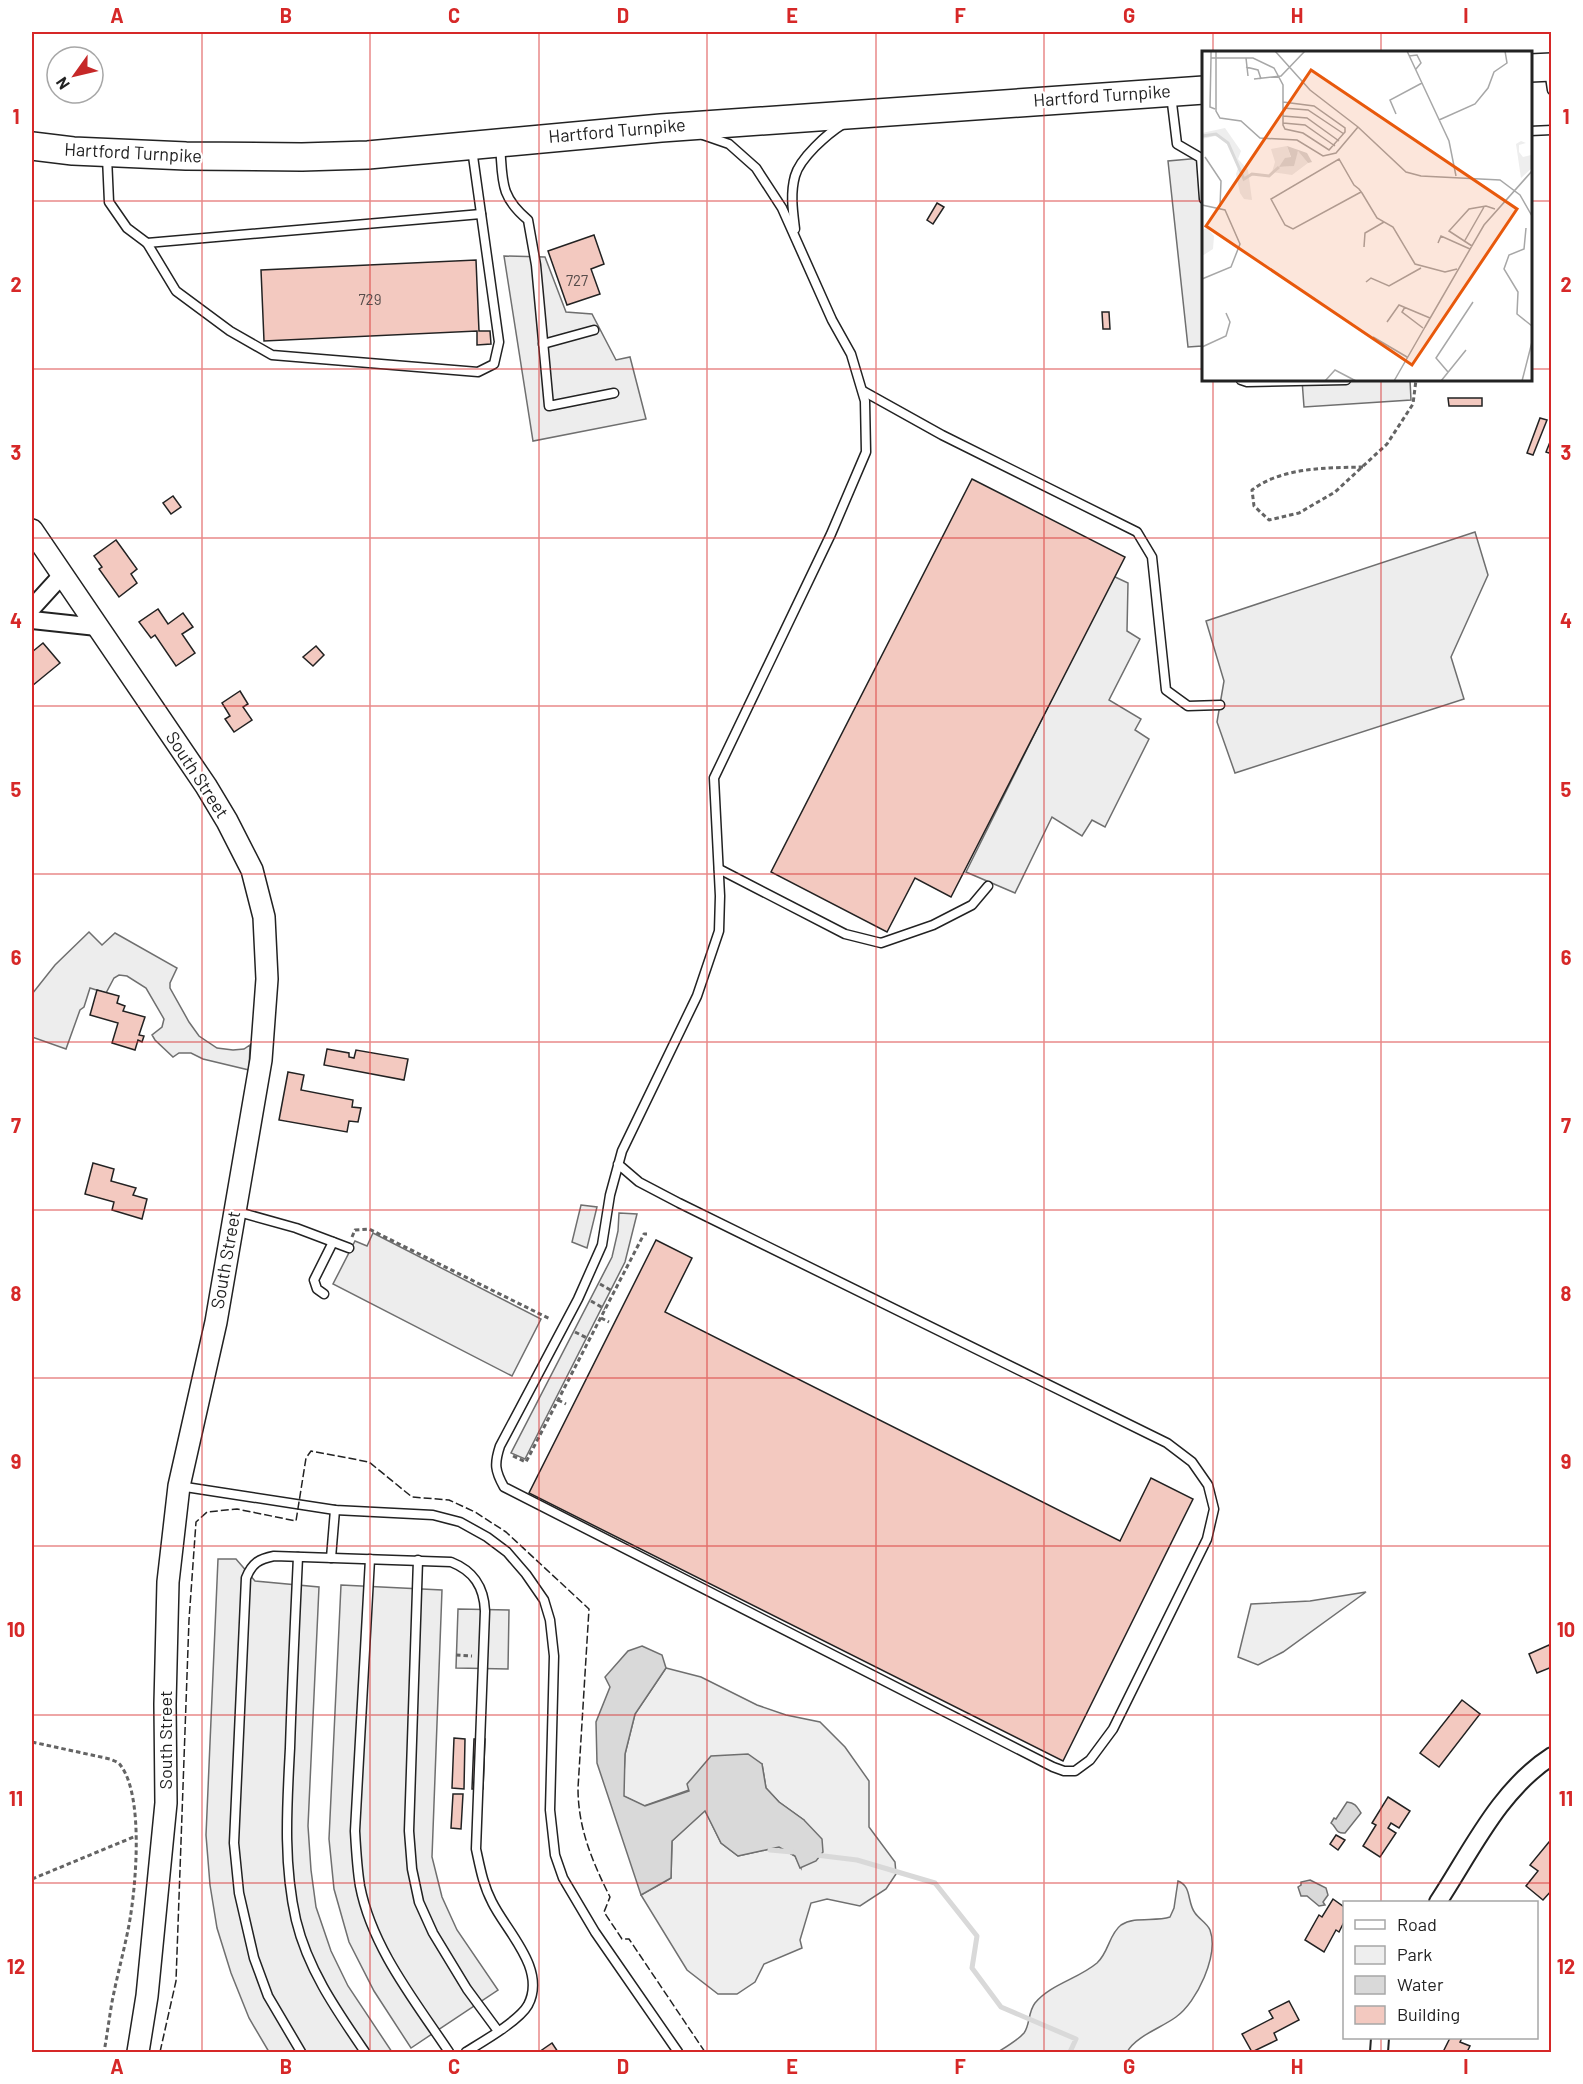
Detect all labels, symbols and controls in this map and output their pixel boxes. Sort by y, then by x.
text: A [110,3,124,27]
text: B [280,3,292,27]
text: C [448,3,460,27]
text: D [617,3,629,27]
text: E [786,3,798,27]
text: F [954,3,966,27]
text: G [1123,3,1135,27]
text: H [1291,3,1303,27]
text: I [1463,3,1469,27]
north arrow [45,45,105,105]
inset map [1202,51,1532,381]
text: N [51,74,73,93]
street label: Hartford Turnpike [1032,79,1171,111]
text: 1 [12,104,20,128]
text: 1 [1562,104,1570,128]
street label: Hartford Turnpike [547,113,686,147]
street label: Hartford Turnpike [64,137,202,167]
house number: 727 [566,271,588,289]
text: 2 [10,272,22,296]
text: 2 [1560,272,1572,296]
house number: 729 [359,290,381,308]
text: 3 [11,440,21,464]
text: 3 [1561,440,1571,464]
text: 4 [10,608,22,632]
text: 4 [1560,608,1572,632]
street label: South Street [162,727,234,822]
text: 5 [11,777,22,801]
text: 5 [1561,777,1572,801]
text: 6 [11,945,22,969]
text: 6 [1561,945,1572,969]
text: 7 [11,1113,21,1137]
text: 7 [1561,1113,1571,1137]
street label: South Street [206,1209,244,1310]
text: 8 [11,1281,22,1305]
text: 8 [1561,1281,1572,1305]
text: 9 [11,1449,21,1473]
text: 9 [1561,1449,1571,1473]
text: 10 [7,1617,25,1641]
text: 10 [1557,1617,1575,1641]
street label: South Street [154,1691,176,1789]
text: 11 [9,1786,23,1810]
text: 11 [1559,1786,1573,1810]
legend [1343,1901,1538,2039]
text: Road [1397,1913,1437,1935]
text: Park [1397,1943,1432,1965]
text: 12 [7,1954,25,1978]
text: 12 [1557,1954,1575,1978]
text: Water [1397,1973,1444,1995]
text: Building [1397,2003,1460,2025]
text: A [110,2054,124,2078]
text: B [280,2054,292,2078]
text: C [448,2054,460,2078]
text: D [617,2054,629,2078]
text: E [786,2054,798,2078]
text: F [954,2054,966,2078]
text: G [1123,2054,1135,2078]
text: H [1291,2054,1303,2078]
text: I [1463,2054,1469,2078]

